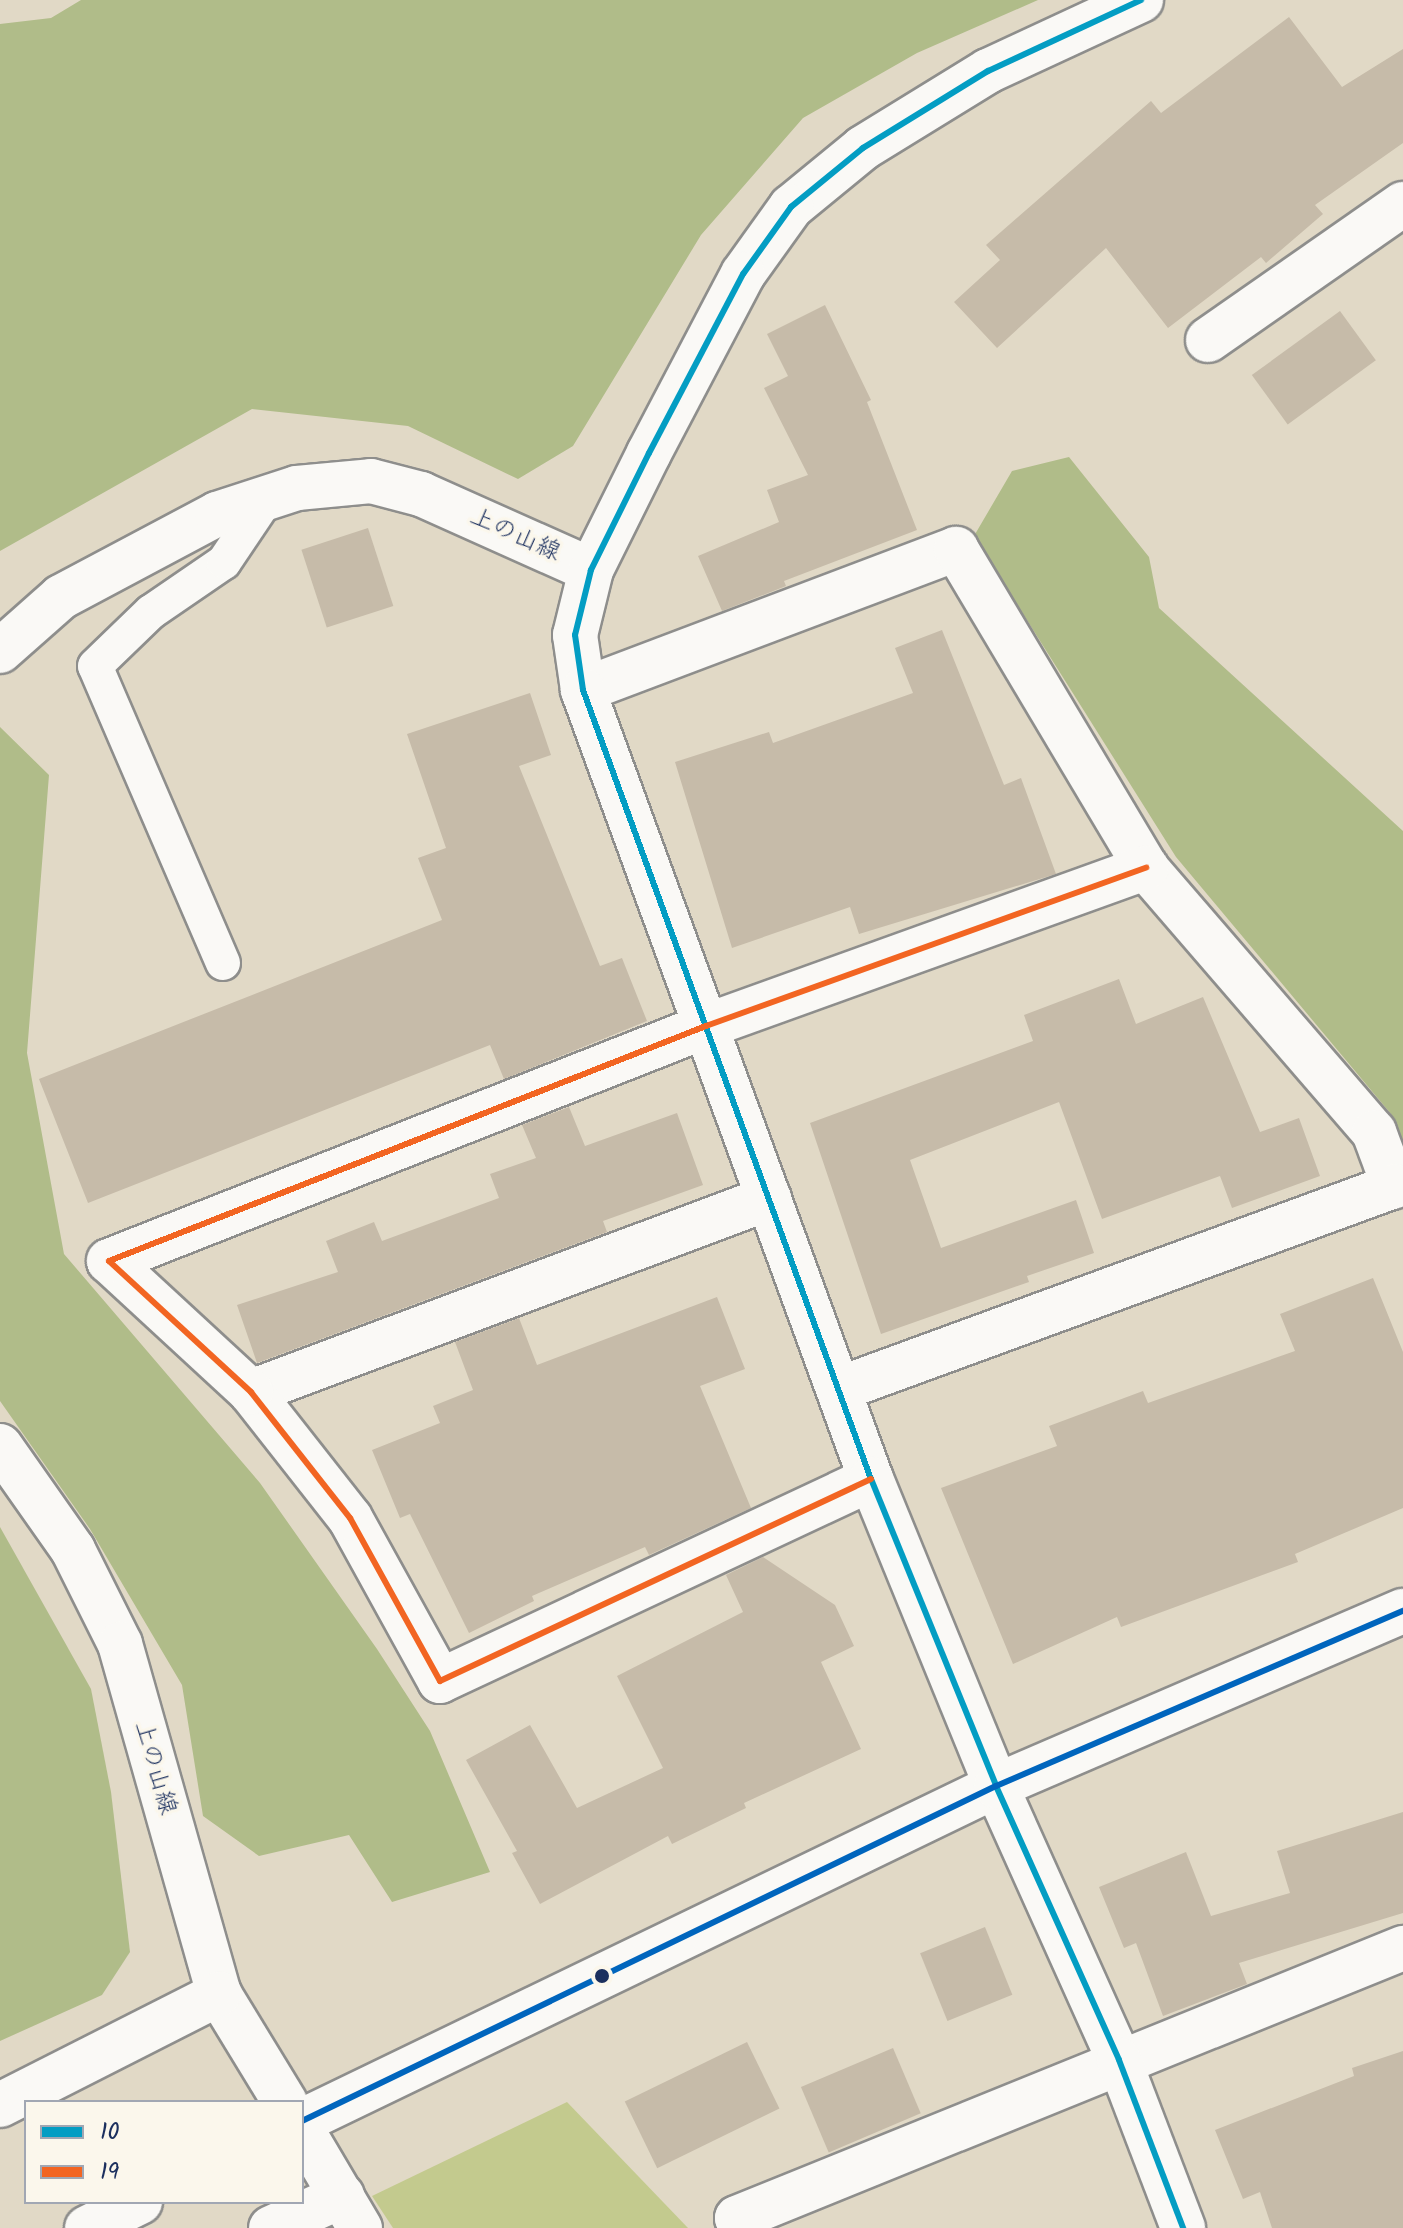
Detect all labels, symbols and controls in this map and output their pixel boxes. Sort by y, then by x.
street label: 上の山線 [465,502,565,568]
street label: 上の山線 [128,1718,182,1818]
unlabelled marker [594,1968,610,1984]
legend [24,2100,304,2204]
text: 10 [100,2113,120,2152]
text: 19 [100,2153,119,2192]

